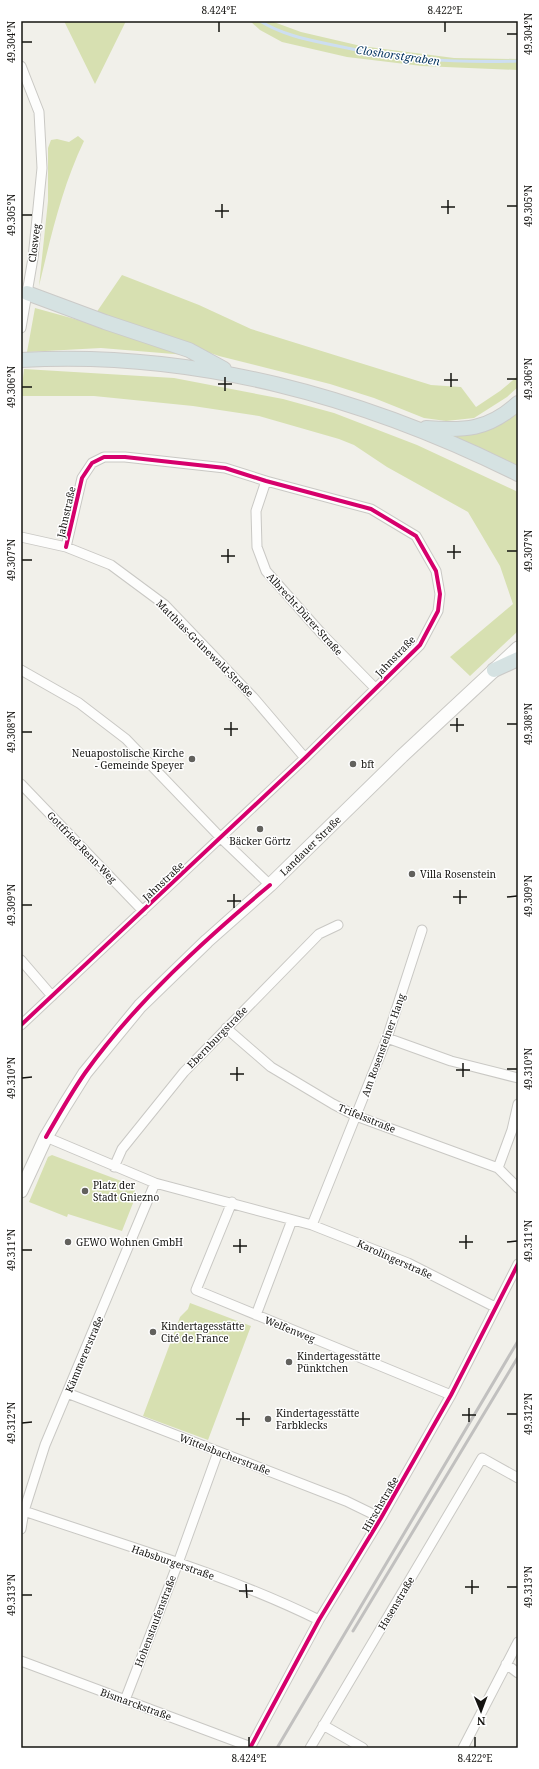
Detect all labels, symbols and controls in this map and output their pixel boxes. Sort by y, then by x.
text: 8.424°E [201,3,237,17]
text: 8.422°E [427,3,463,17]
text: 49.304°N [521,13,535,55]
text: 49.304°N [4,21,18,63]
water label: Closhorstgraben [355,42,441,68]
text: 49.305°N [521,185,535,227]
text: 49.305°N [4,194,18,236]
street label: Closweg [25,222,43,263]
text: 49.306°N [521,358,535,400]
text: 49.306°N [4,366,18,408]
street label: Jahnstraße [53,485,79,540]
text: 49.307°N [521,530,535,572]
text: 49.307°N [4,539,18,581]
street label: Albrecht-Dürer-Straße [264,570,346,658]
street label: Matthias-Grünewald-Straße [153,596,257,700]
street label: Jahnstraße [371,632,418,680]
text: 49.308°N [521,703,535,745]
text: 49.308°N [4,711,18,753]
place label: Neuapostolische Kirche - Gemeinde Speyer [72,746,184,772]
marker: Neuapostolische Kirche - Gemeinde Speyer [187,754,197,764]
place label: bft [361,757,375,771]
marker: bft [348,759,358,769]
street label: Gottfried-Renn-Weg [44,808,120,886]
street label: Landauer Straße [277,813,344,879]
marker: Bäcker Görtz [255,824,265,834]
place label: Bäcker Görtz [229,834,291,848]
street label: Jahnstraße [138,858,187,905]
place label: Villa Rosenstein [420,867,497,881]
marker: Villa Rosenstein [407,869,417,879]
text: 49.309°N [521,875,535,917]
text: 49.309°N [4,884,18,926]
street label: Am Rosensteiner Hang [358,991,408,1099]
street label: Ebernburgstraße [184,1003,250,1071]
text: 49.310°N [521,1048,535,1090]
text: 49.310°N [4,1057,18,1099]
street label: Trifelsstraße [336,1100,398,1136]
place label: Platz der Stadt Gniezno [93,1178,160,1204]
marker: Platz der Stadt Gniezno [80,1186,90,1196]
text: 49.311°N [521,1220,535,1262]
text: 49.311°N [4,1229,18,1271]
place label: GEWO Wohnen GmbH [76,1235,183,1249]
street label: Karolingerstraße [355,1236,435,1282]
marker: GEWO Wohnen GmbH [63,1237,73,1247]
street label: Welfenweg [263,1313,318,1346]
street label: Kämmererstraße [62,1314,106,1394]
place label: Kindertagesstätte Cité de France [161,1319,244,1345]
marker: Kindertagesstätte Cité de France [148,1327,158,1337]
place label: Kindertagesstätte Pünktchen [297,1349,380,1375]
marker: Kindertagesstätte Pünktchen [284,1357,294,1367]
text: 49.312°N [521,1393,535,1435]
text: 49.312°N [4,1402,18,1444]
place label: Kindertagesstätte Farbklecks [276,1406,359,1432]
marker: Kindertagesstätte Farbklecks [263,1414,273,1424]
street label: Wittelsbacherstraße [177,1430,273,1478]
street label: Hirschstraße [359,1474,401,1534]
street label: Habsburgerstraße [130,1541,216,1583]
text: 49.313°N [521,1566,535,1608]
street label: Hohenstaufenstraße [131,1573,179,1669]
text: 49.313°N [4,1574,18,1616]
street label: Hasenstraße [375,1574,417,1632]
street label: Bismarckstraße [98,1685,174,1723]
north arrow [461,1691,501,1731]
text: N [476,1714,486,1729]
text: 8.424°E [231,1751,267,1765]
text: 8.422°E [457,1751,493,1765]

